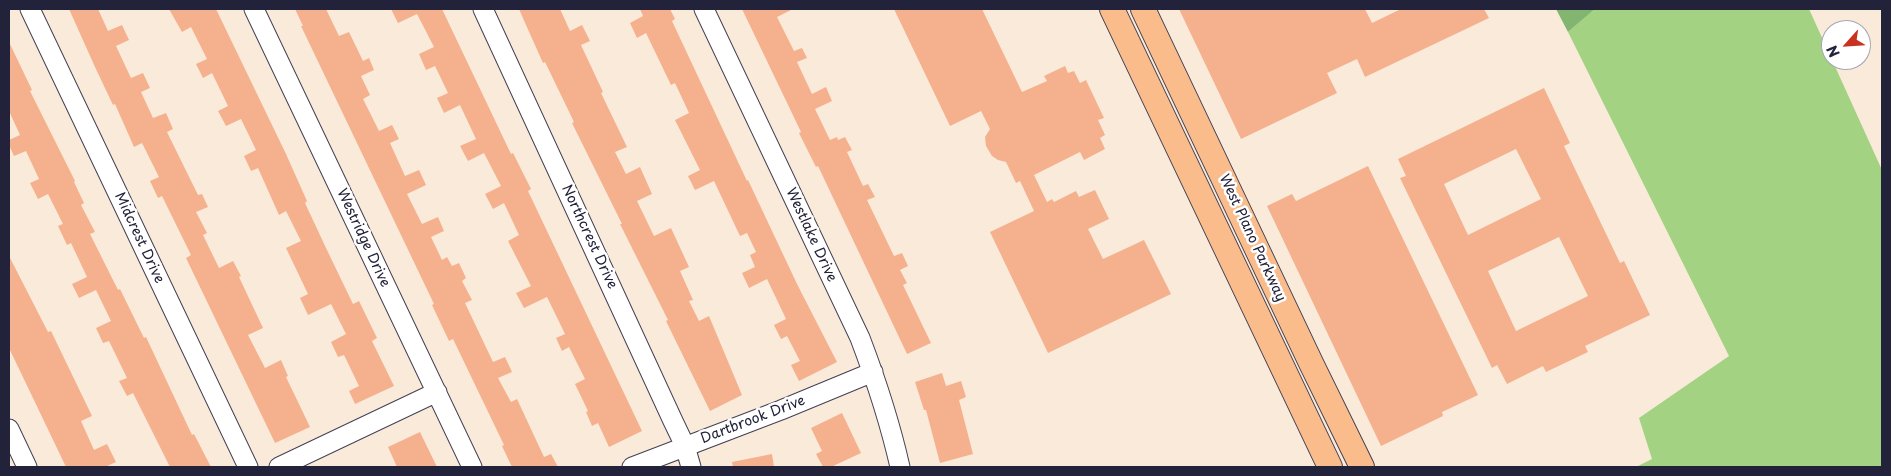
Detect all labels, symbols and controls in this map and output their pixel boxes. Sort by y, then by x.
north arrow [1821,20,1871,70]
text: N [1821,42,1845,61]
street label: West Plano Parkway [1215,172,1289,304]
street label: Northcrest Drive [558,182,620,292]
street label: Westlake Drive [782,185,840,285]
street label: Westridge Drive [333,186,393,290]
street label: Midcrest Drive [111,190,167,286]
street label: Dartbrook Drive [698,392,808,448]

